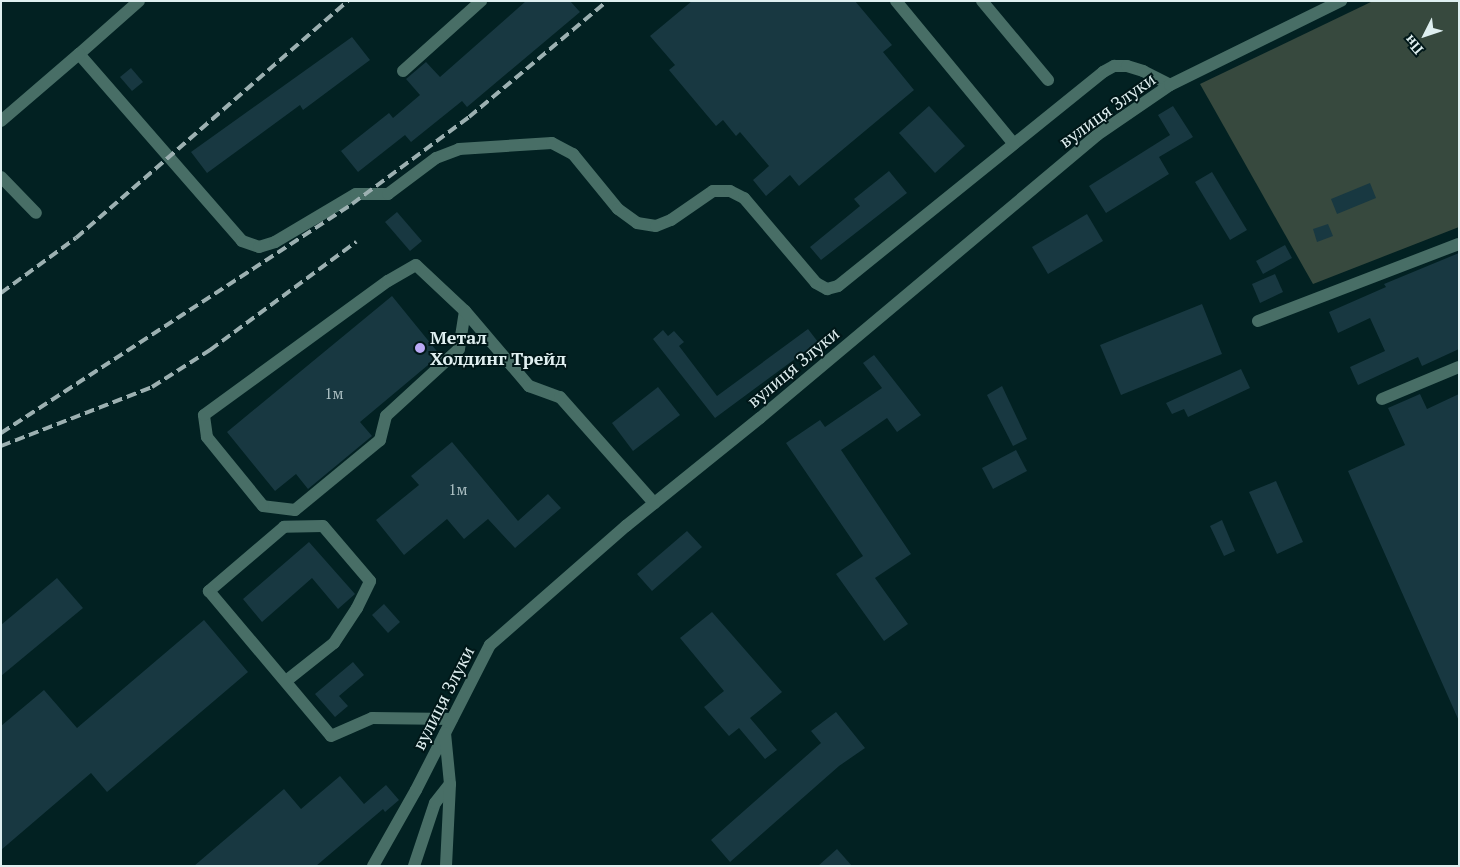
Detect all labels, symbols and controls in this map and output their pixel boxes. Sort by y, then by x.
north arrow [1400,10,1450,60]
text: Пн [1400,31,1427,59]
street label: вулиця Злуки [1055,68,1159,152]
street label: вулиця Злуки [743,322,843,412]
place label: Метал Холдинг Трейд [430,327,567,369]
marker: Метал Холдинг Трейд [414,342,426,354]
house number: 1м [324,385,344,403]
house number: 1м [448,481,468,499]
street label: вулиця Злуки [408,643,478,753]

